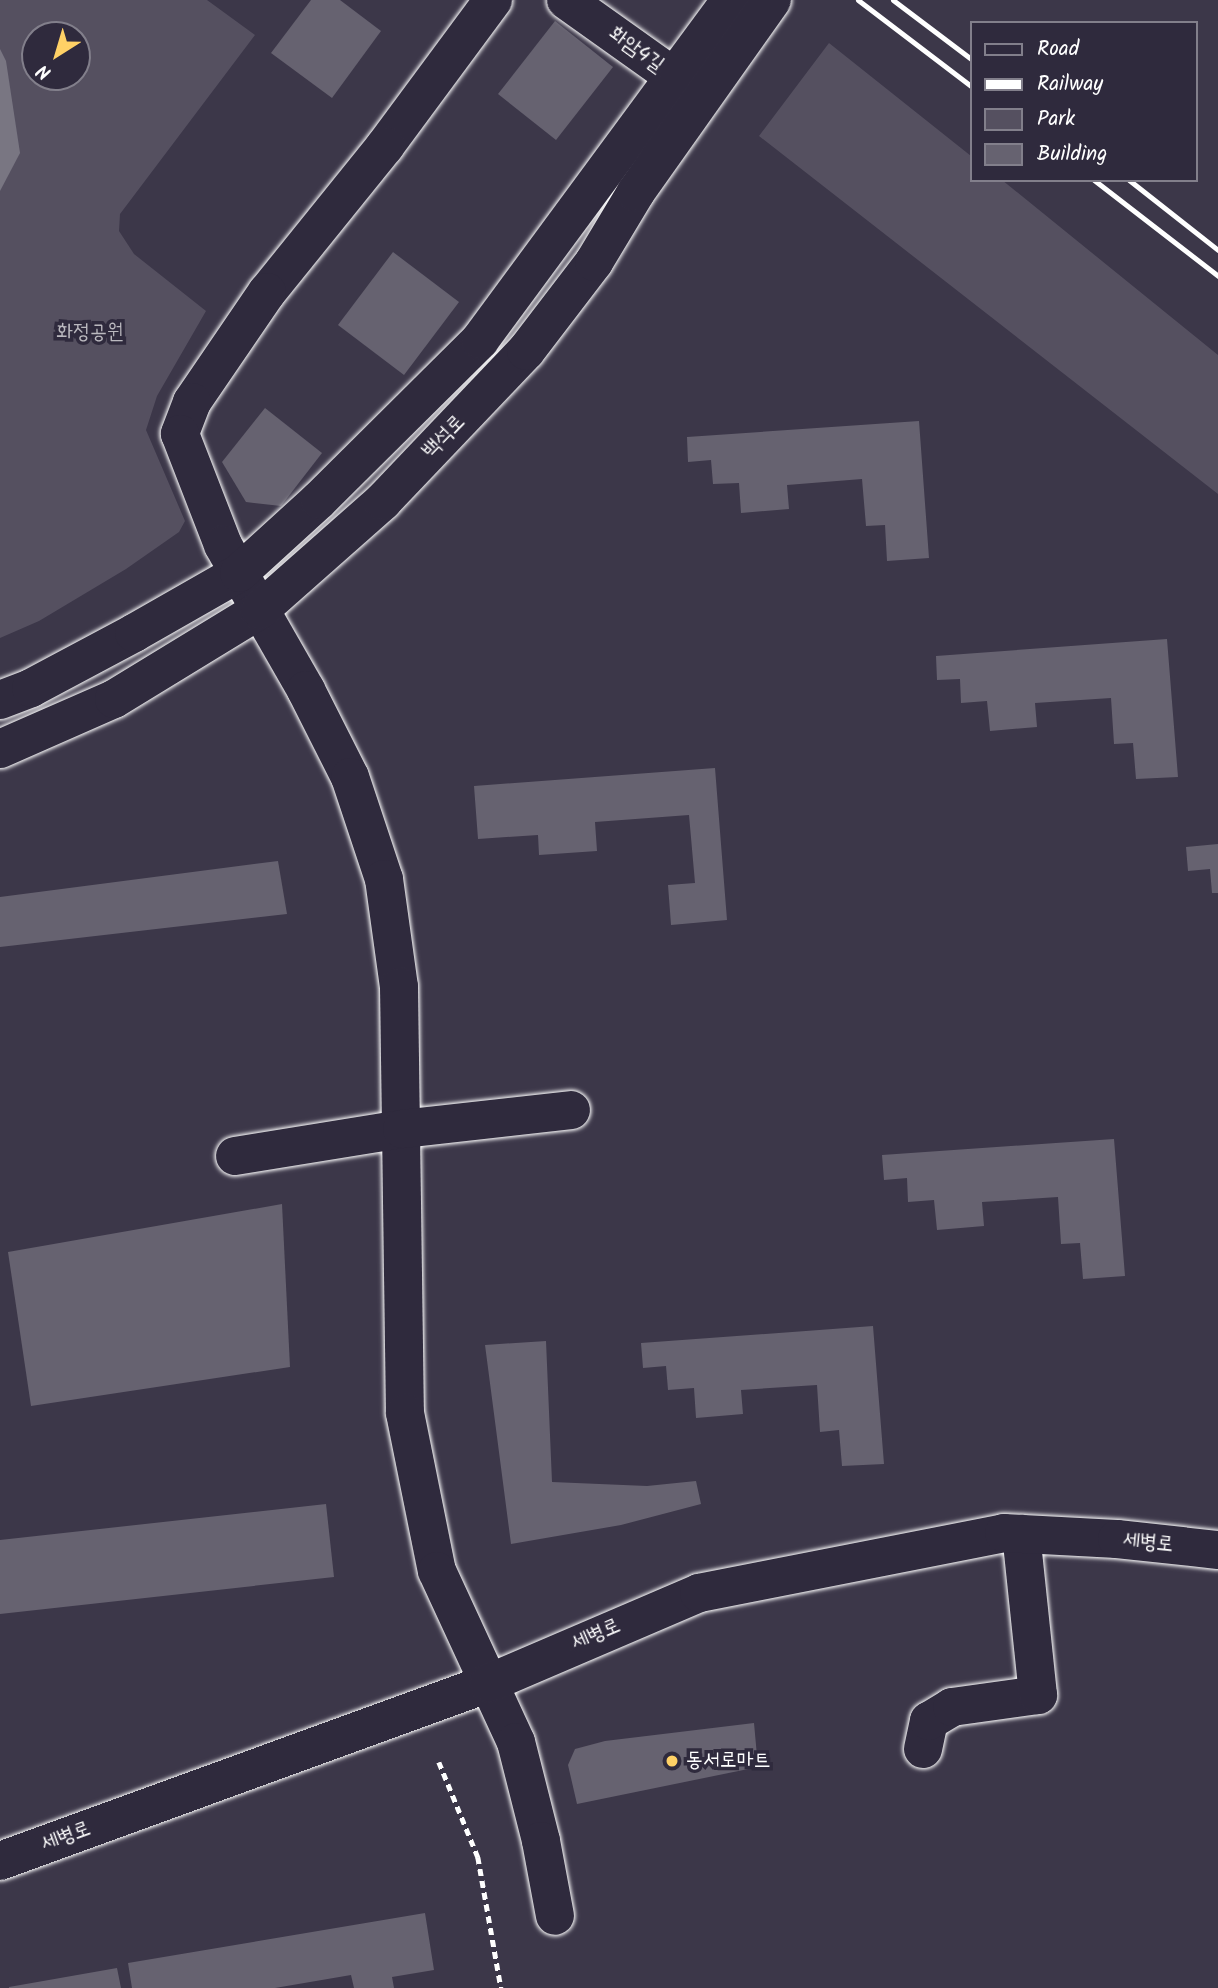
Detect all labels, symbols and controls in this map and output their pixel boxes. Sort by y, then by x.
north arrow [21,21,91,91]
legend [970,21,1197,182]
street label: 화암4길 [603,22,669,78]
text: Road [1037,33,1079,66]
text: N [31,56,58,87]
text: Railway [1037,68,1103,101]
text: Park [1037,103,1075,136]
text: Building [1037,138,1107,171]
park label: 화정공원 [56,320,124,346]
street label: 백석로 [417,410,471,464]
street label: 세병로 [1121,1528,1175,1558]
street label: 세병로 [568,1613,624,1657]
place label: 동서로마트 [686,1748,770,1774]
marker: 동서로마트 [664,1753,680,1769]
street label: 세병로 [38,1816,94,1858]

